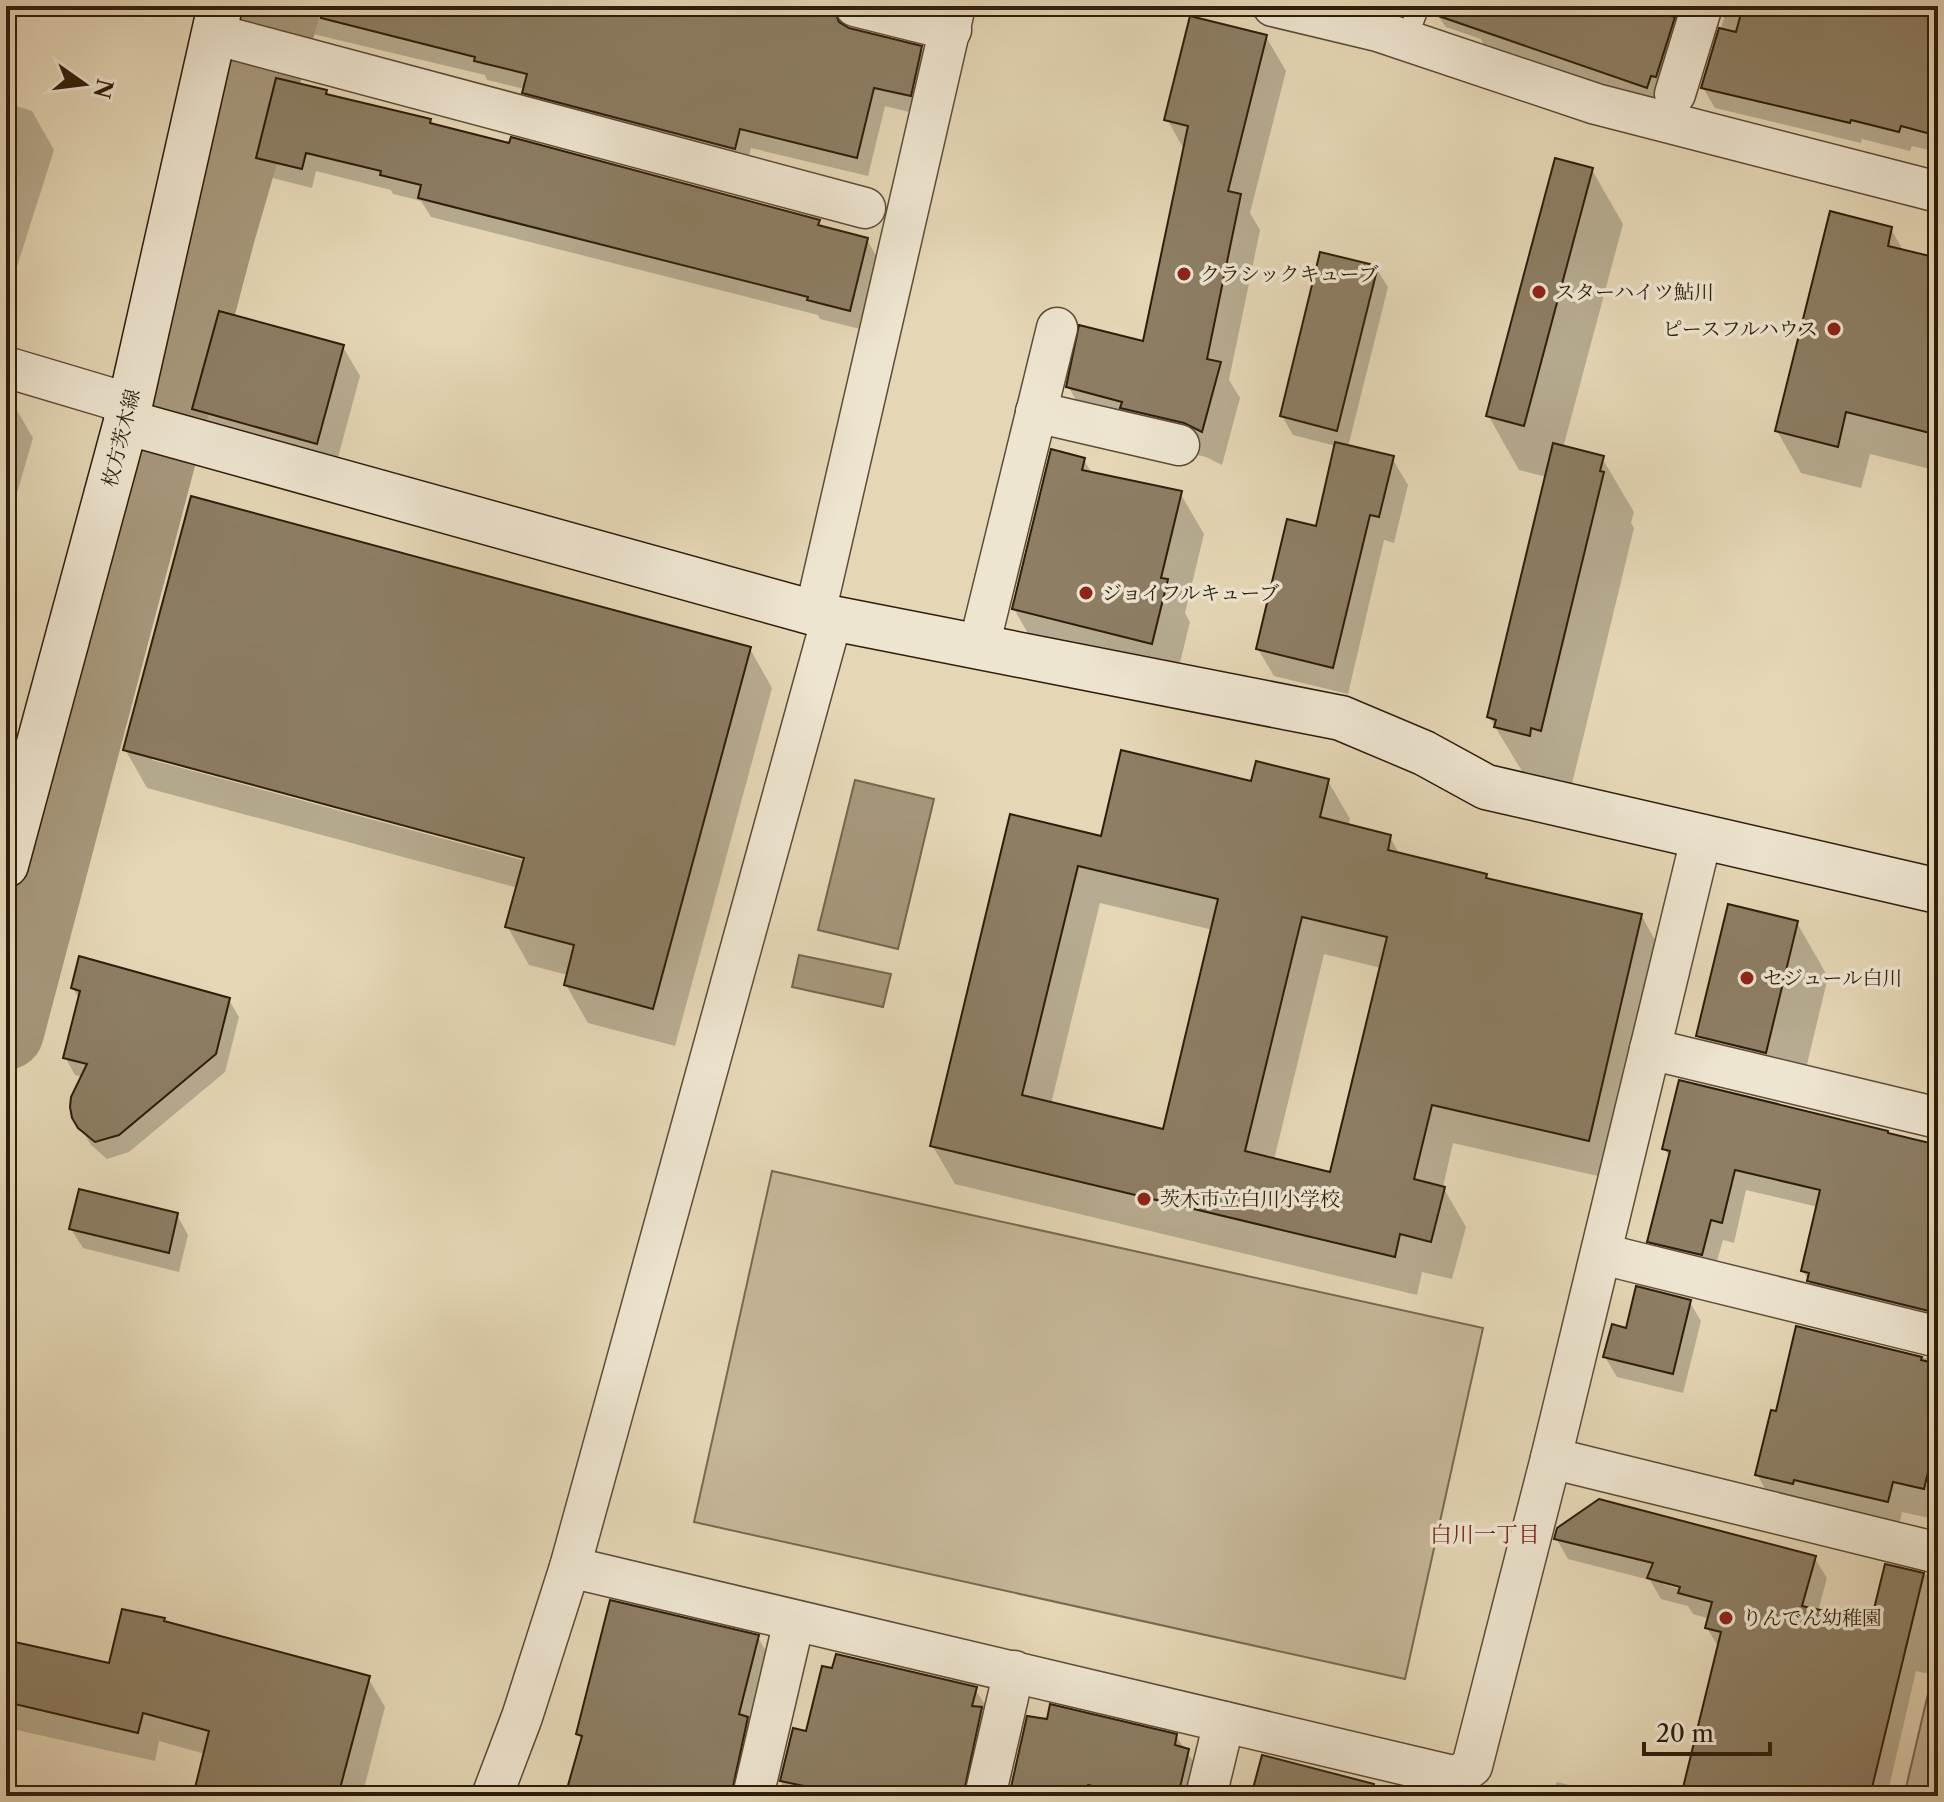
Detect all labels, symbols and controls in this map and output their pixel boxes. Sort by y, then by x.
north arrow [44,44,124,124]
text: N [88,76,118,101]
place label: クラシックキューブ [1200,262,1379,286]
marker: クラシックキューブ [1175,265,1193,283]
place label: スターハイツ鮎川 [1555,280,1714,304]
marker: スターハイツ鮎川 [1530,283,1548,301]
place label: ピースフルハウス [1663,317,1818,341]
marker: ピースフルハウス [1825,320,1843,338]
street label: 枚方茨木線 [97,387,145,489]
place label: ジョイフルキューブ [1102,581,1279,605]
marker: ジョイフルキューブ [1077,584,1095,602]
place label: セジュール白川 [1763,966,1902,990]
marker: セジュール白川 [1738,969,1756,987]
place label: 茨木市立白川小学校 [1160,1187,1340,1211]
marker: 茨木市立白川小学校 [1135,1190,1153,1208]
district label: 白川一丁目 [1430,1521,1540,1548]
place label: りんでん幼稚園 [1742,1606,1882,1630]
marker: りんでん幼稚園 [1717,1609,1735,1627]
scale bar [1644,1706,1770,1756]
text: 20 m [1656,1719,1714,1748]

